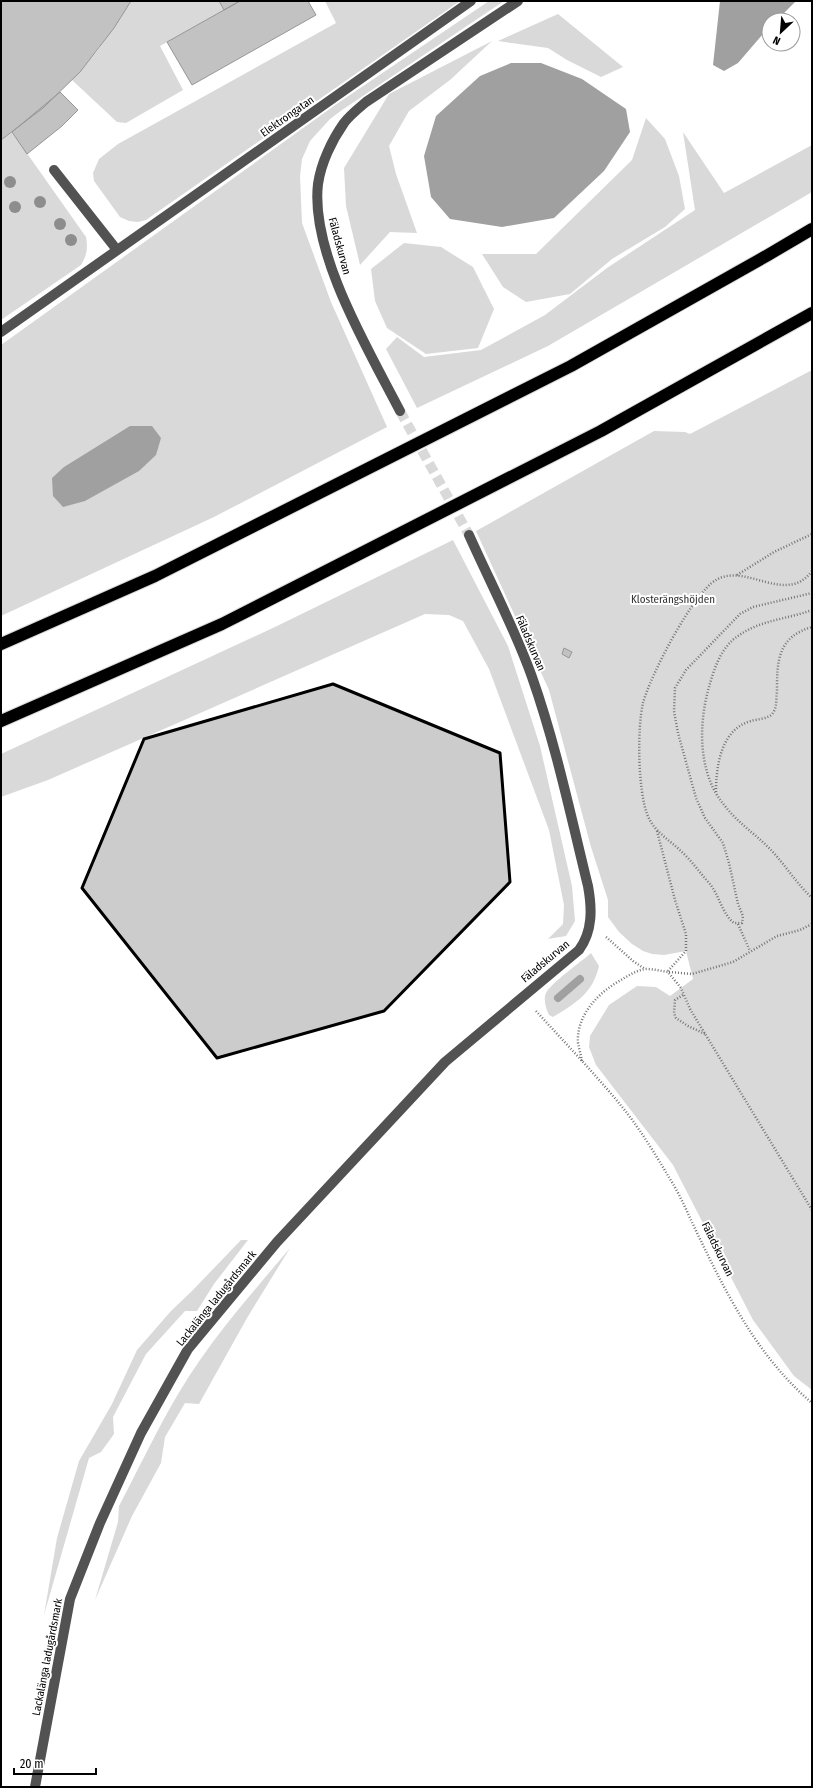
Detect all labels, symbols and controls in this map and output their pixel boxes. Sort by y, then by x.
north arrow [761,12,801,52]
text: N [771,33,783,48]
street label: Elektrongatan [258,93,317,140]
street label: Fäladskurvan [326,216,353,276]
park label: Klosterängshöjden [631,593,715,606]
street label: Fäladskurvan [513,614,548,673]
street label: Fäladskurvan [519,937,572,985]
street label: Fäladskurvan [699,1220,736,1279]
street label: Lackalänga ladugårdsmark [174,1247,260,1349]
street label: Lackalänga ladugårdsmark [30,1596,65,1717]
scale bar [14,1750,96,1776]
text: 20 m [20,1757,44,1771]

